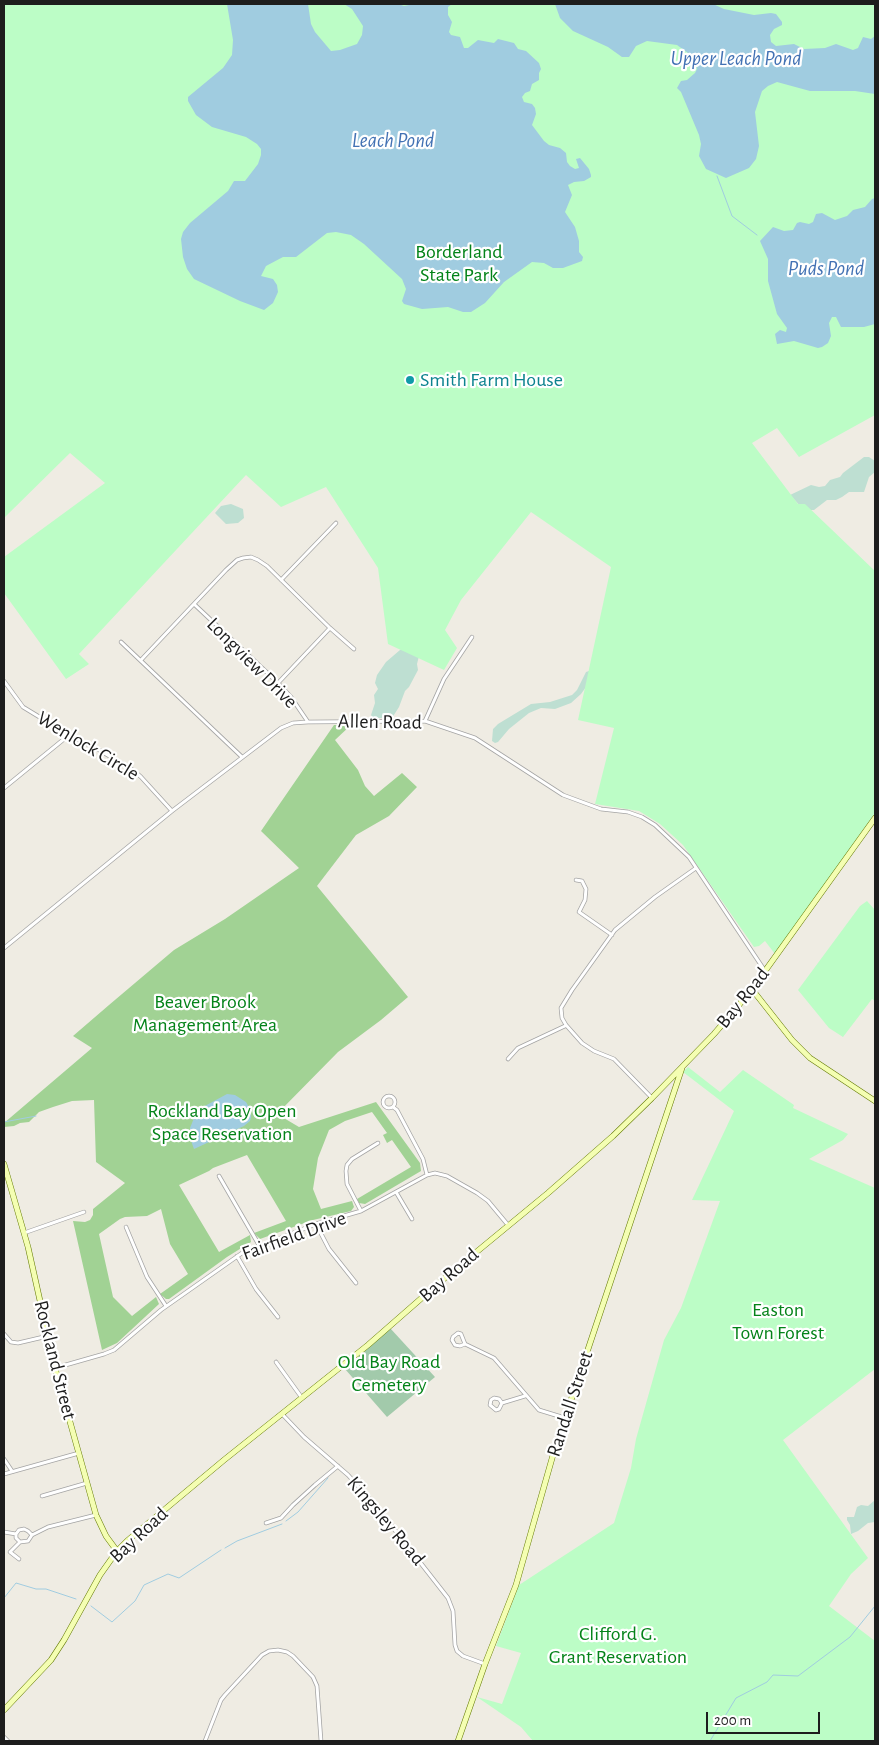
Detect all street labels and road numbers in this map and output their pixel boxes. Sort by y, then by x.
street label: Longview Drive [202,613,302,713]
street label: Wenlock Circle [33,706,143,786]
street label: Allen Road [338,709,422,735]
street label: Bay Road [711,963,775,1033]
street label: Fairfield Drive [239,1206,349,1266]
street label: Bay Road [414,1243,484,1307]
street label: Rockland Street [29,1298,81,1422]
street label: Randall Street [542,1348,598,1460]
street label: Kingsley Road [342,1472,430,1570]
street label: Bay Road [105,1502,173,1568]

